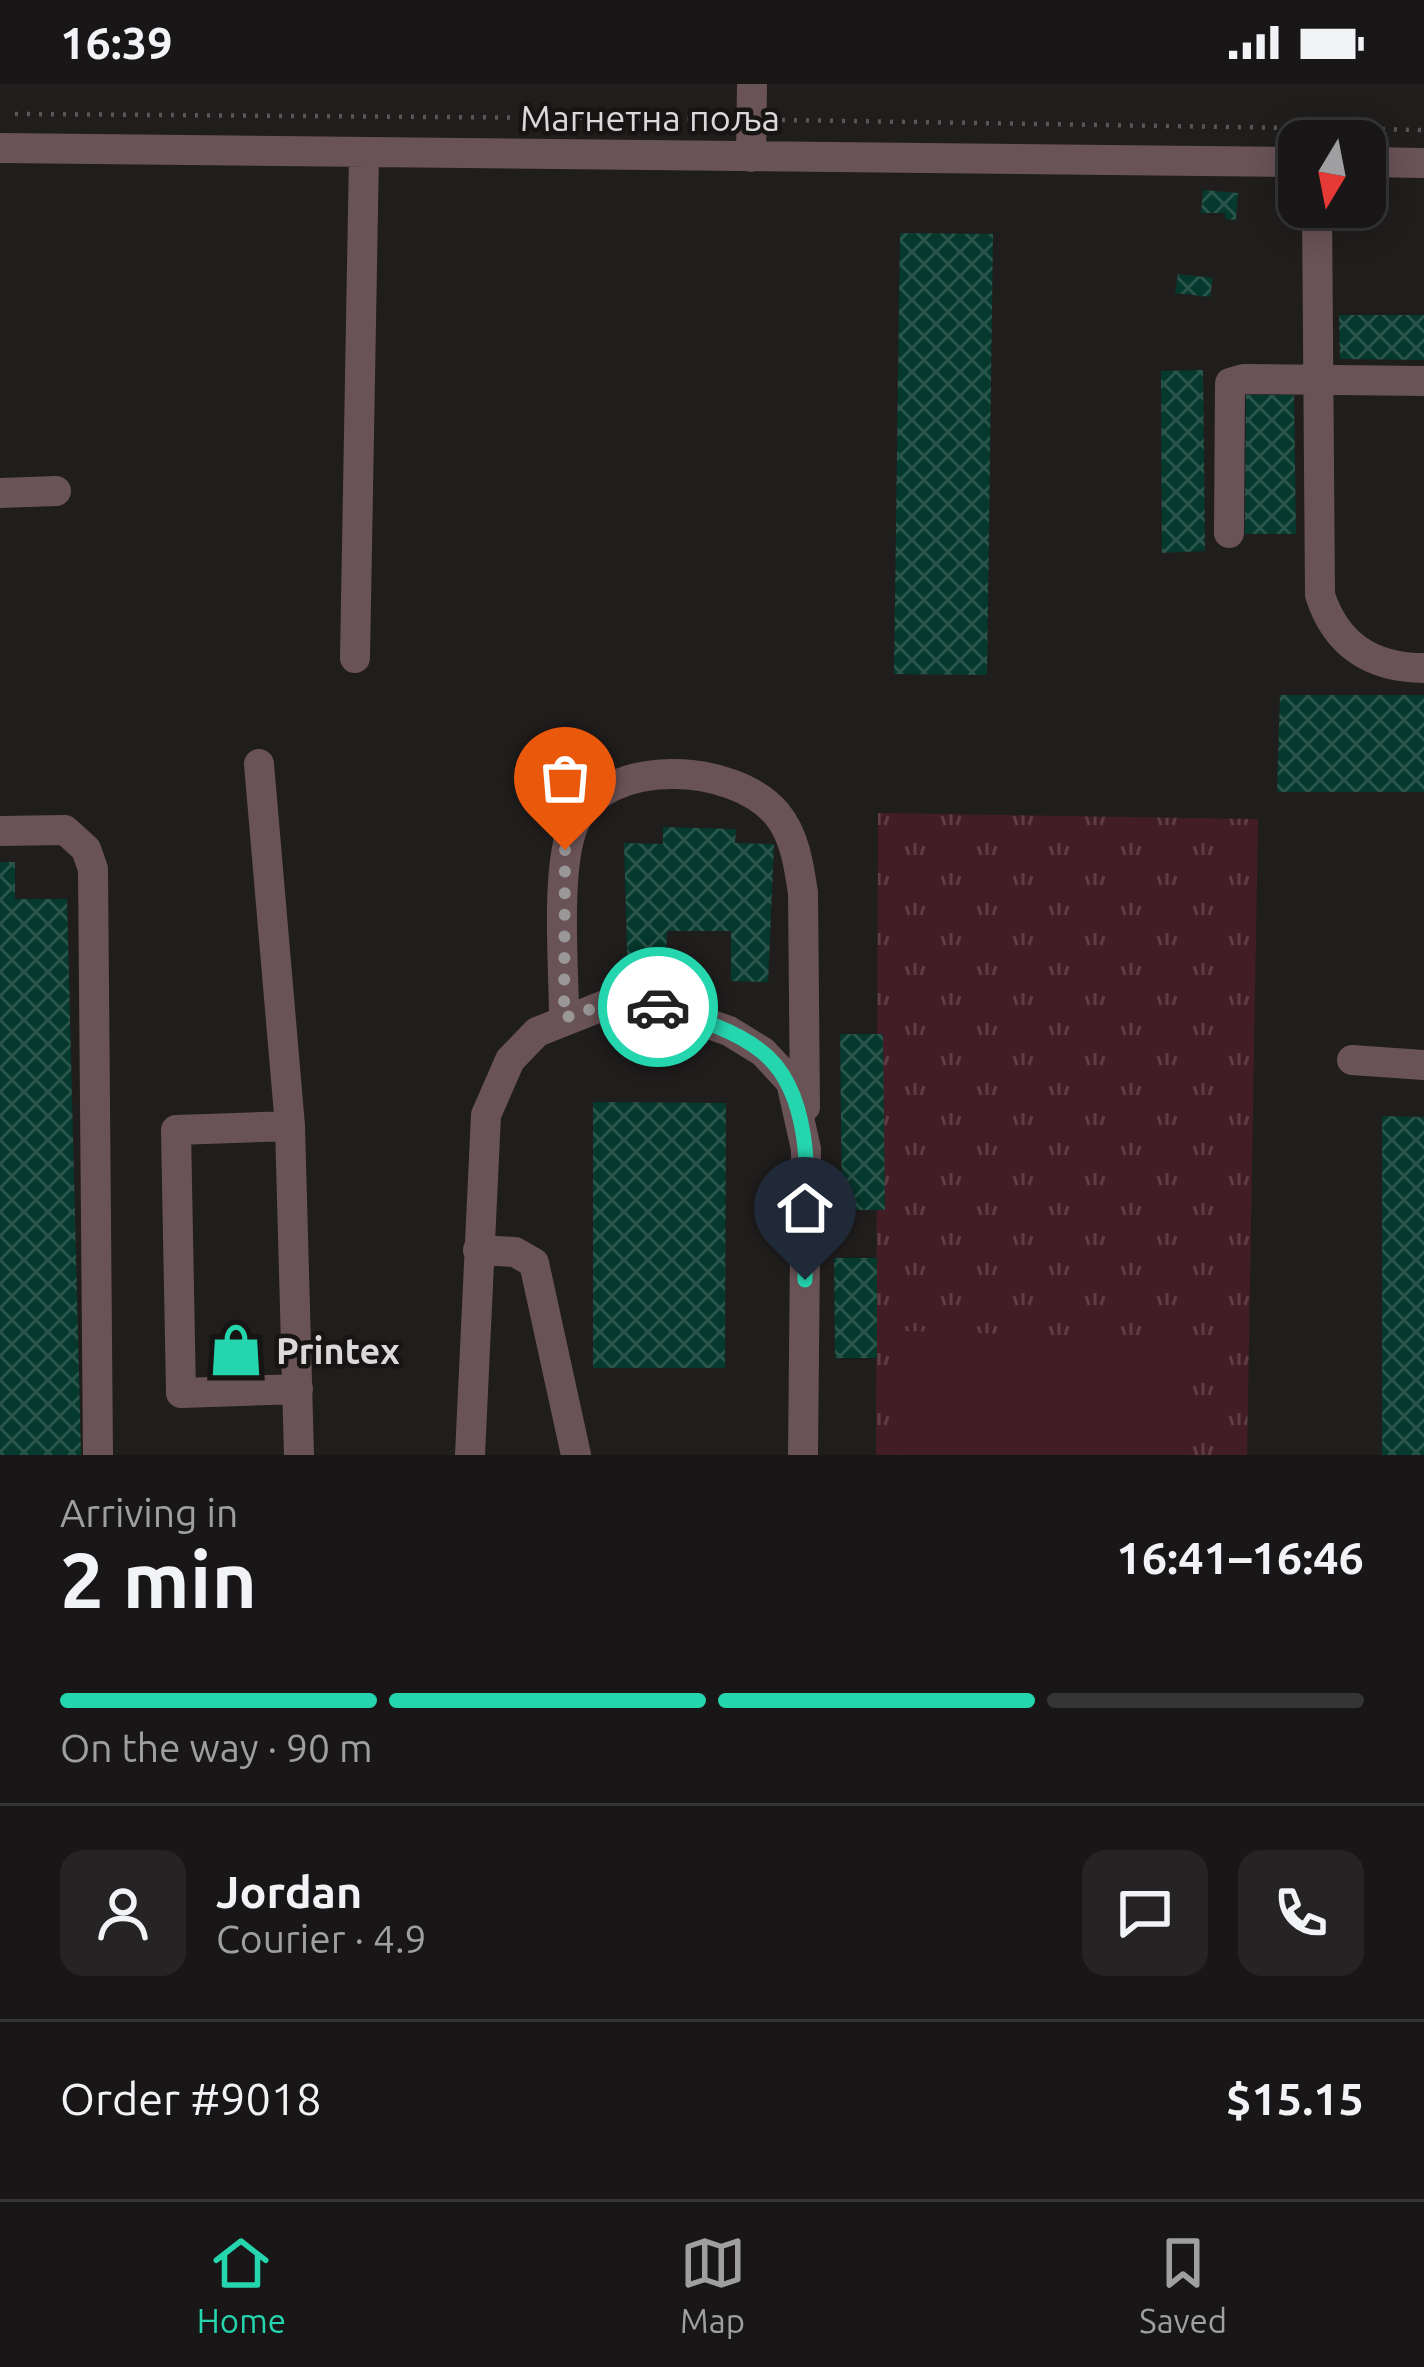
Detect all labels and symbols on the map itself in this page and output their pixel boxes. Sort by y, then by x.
street label: Магнетна поља [520,97,780,138]
north arrow [1278,120,1386,228]
pin [514,727,616,850]
courier [598,947,718,1067]
pin [754,1157,856,1280]
shop icon: Printex [207,1321,265,1379]
place label: Printex [276,1330,400,1371]

